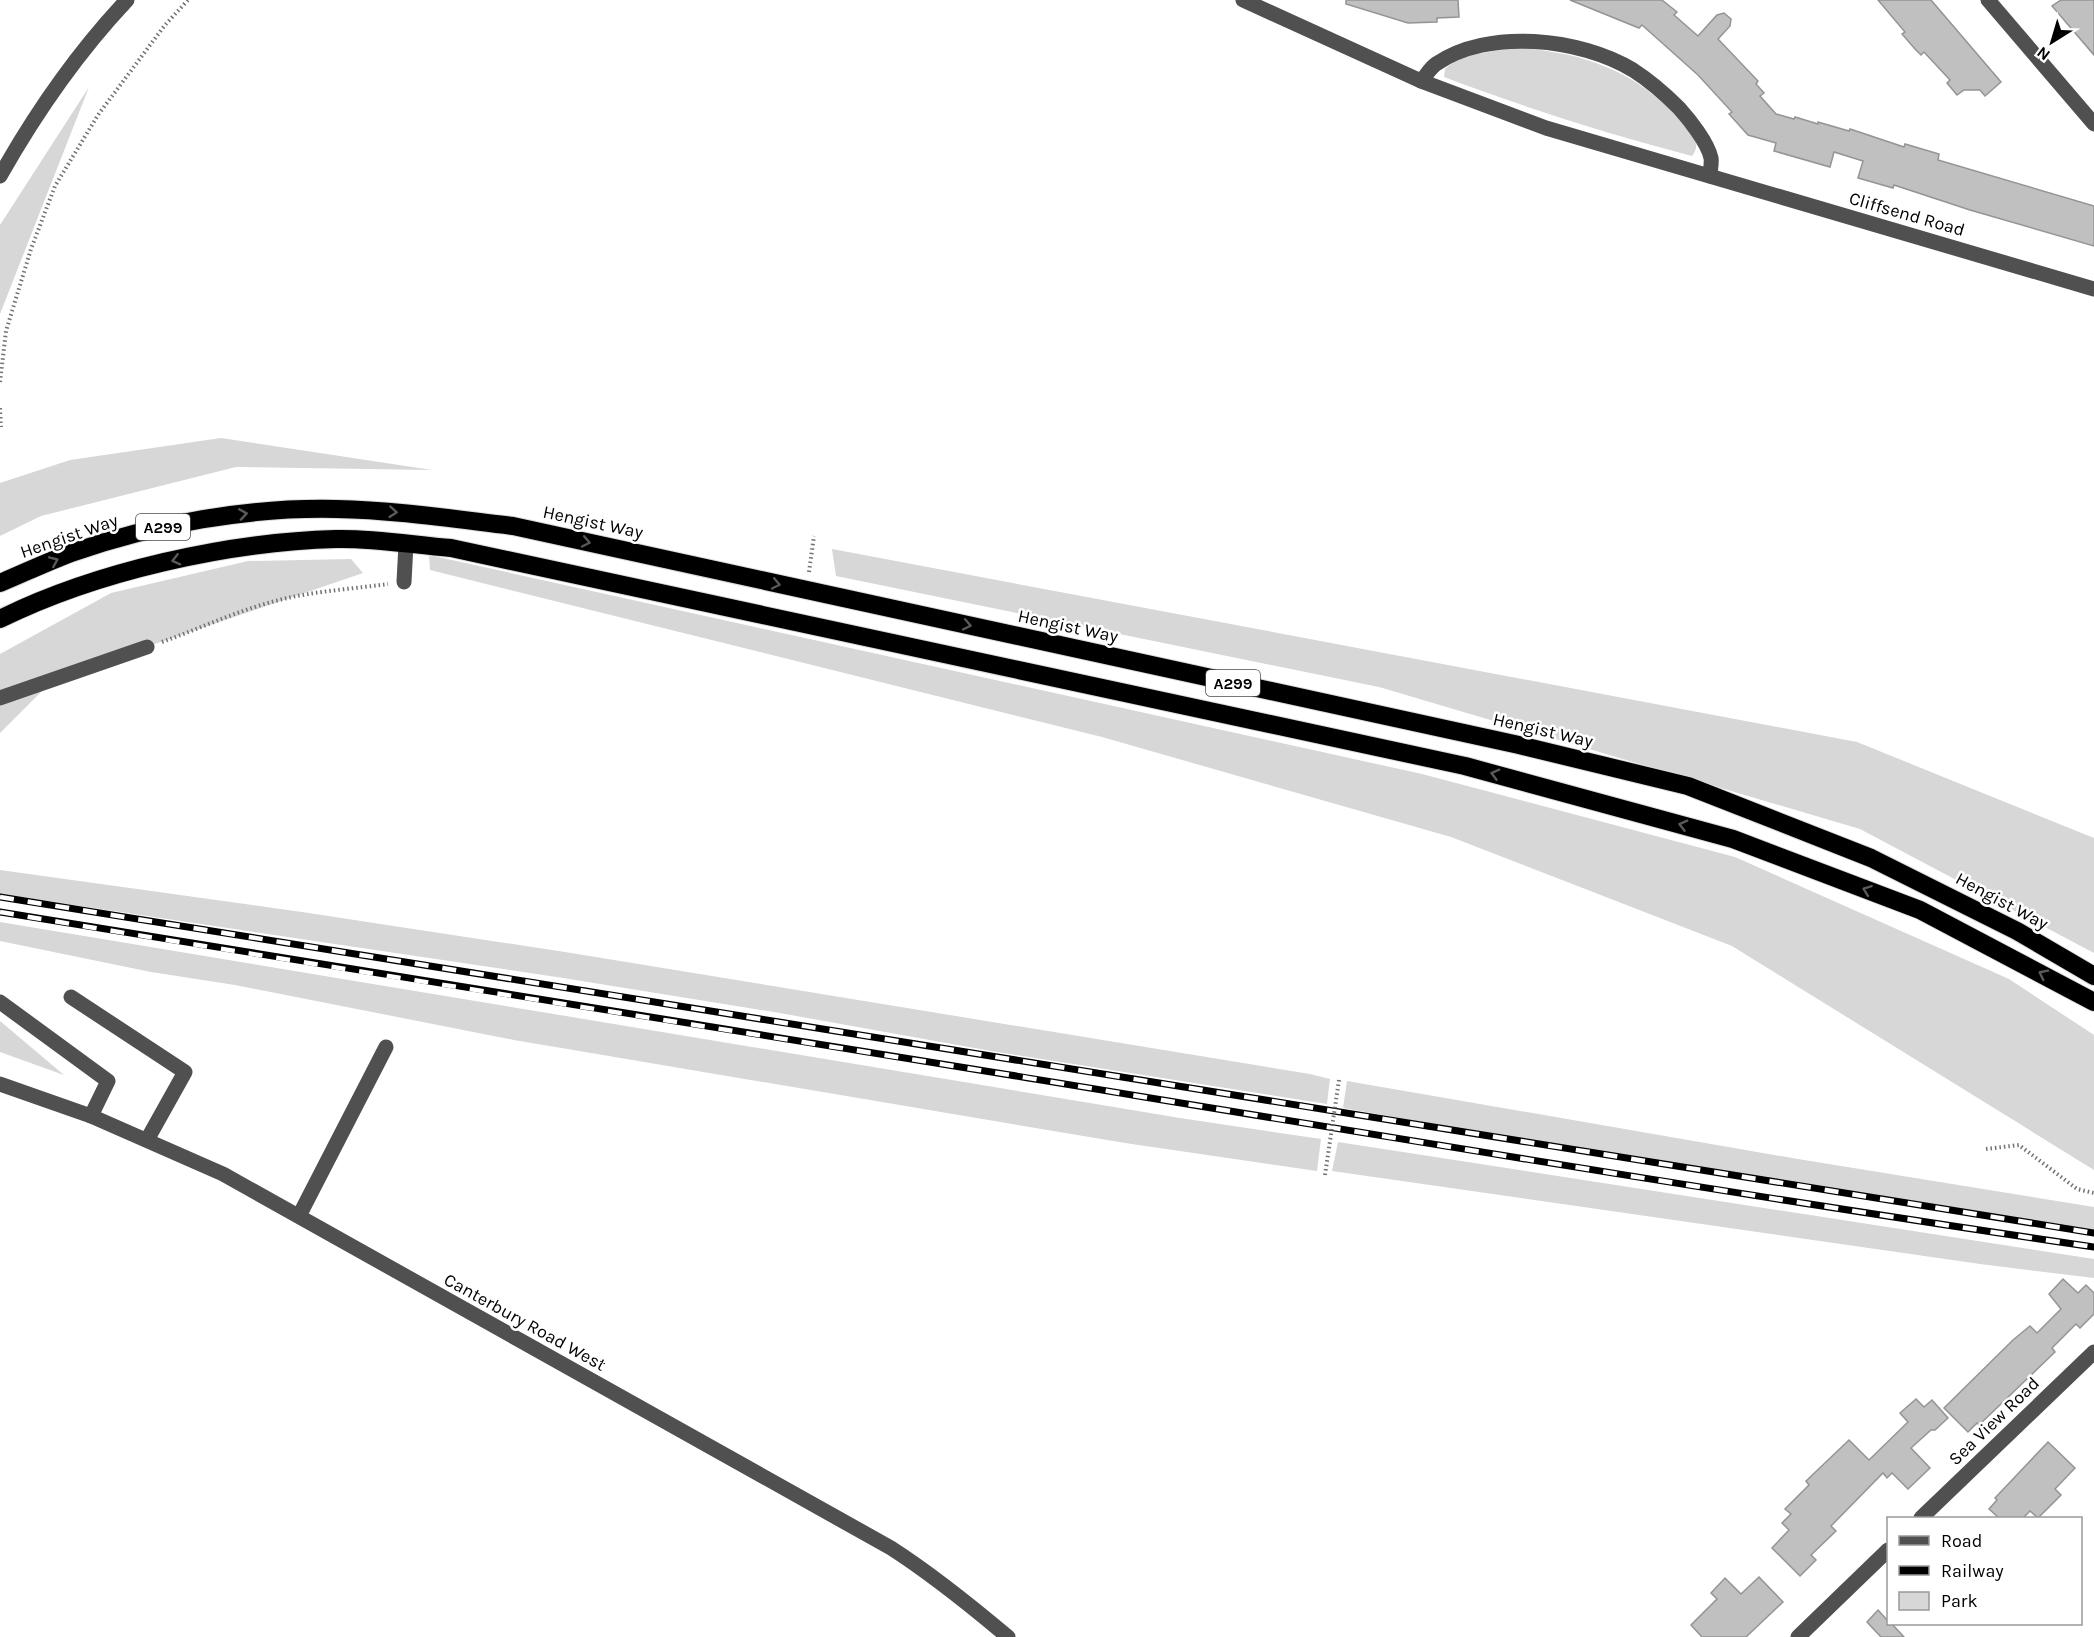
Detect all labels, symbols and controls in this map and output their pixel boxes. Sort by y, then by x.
north arrow [2022,12,2082,72]
text: N [2033,43,2054,65]
street label: Cliffsend Road [1847,187,1967,241]
street label: Hengist Way [541,501,646,543]
one-way arrow [389,505,398,518]
one-way arrow [238,508,247,520]
street label: Hengist Way [17,509,121,563]
road number: A299 [136,514,190,540]
one-way arrow [580,535,590,548]
one-way arrow [171,553,181,566]
one-way arrow [48,556,59,568]
one-way arrow [771,576,781,589]
street label: Hengist Way [1016,605,1121,647]
one-way arrow [961,618,971,631]
road number: A299 [1206,670,1260,696]
street label: Hengist Way [1491,708,1596,752]
one-way arrow [1490,769,1501,781]
one-way arrow [1678,820,1689,832]
street label: Hengist Way [1952,867,2053,935]
one-way arrow [1862,884,1873,897]
one-way arrow [2038,969,2049,981]
street label: Canterbury Road West [440,1268,610,1376]
street label: Sea View Road [1944,1372,2044,1470]
legend [1887,1517,2082,1625]
text: Road [1941,1530,1982,1552]
text: Railway [1941,1560,2004,1582]
text: Park [1941,1590,1978,1612]

